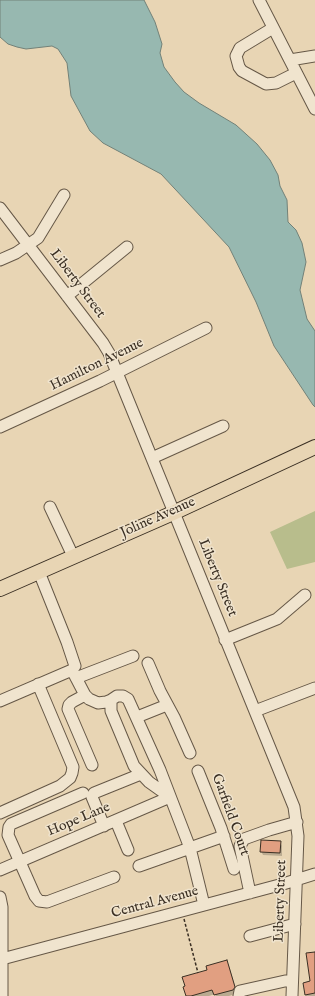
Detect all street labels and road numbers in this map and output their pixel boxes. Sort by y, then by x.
street label: Liberty Street [46,246,108,322]
street label: Hamilton Avenue [47,335,147,395]
street label: Joline Avenue [118,494,198,542]
street label: Liberty Street [194,537,240,619]
street label: Garfield Court [207,772,253,858]
street label: Hope Lane [45,799,113,841]
street label: Liberty Street [271,860,291,942]
street label: Central Avenue [110,883,200,923]

